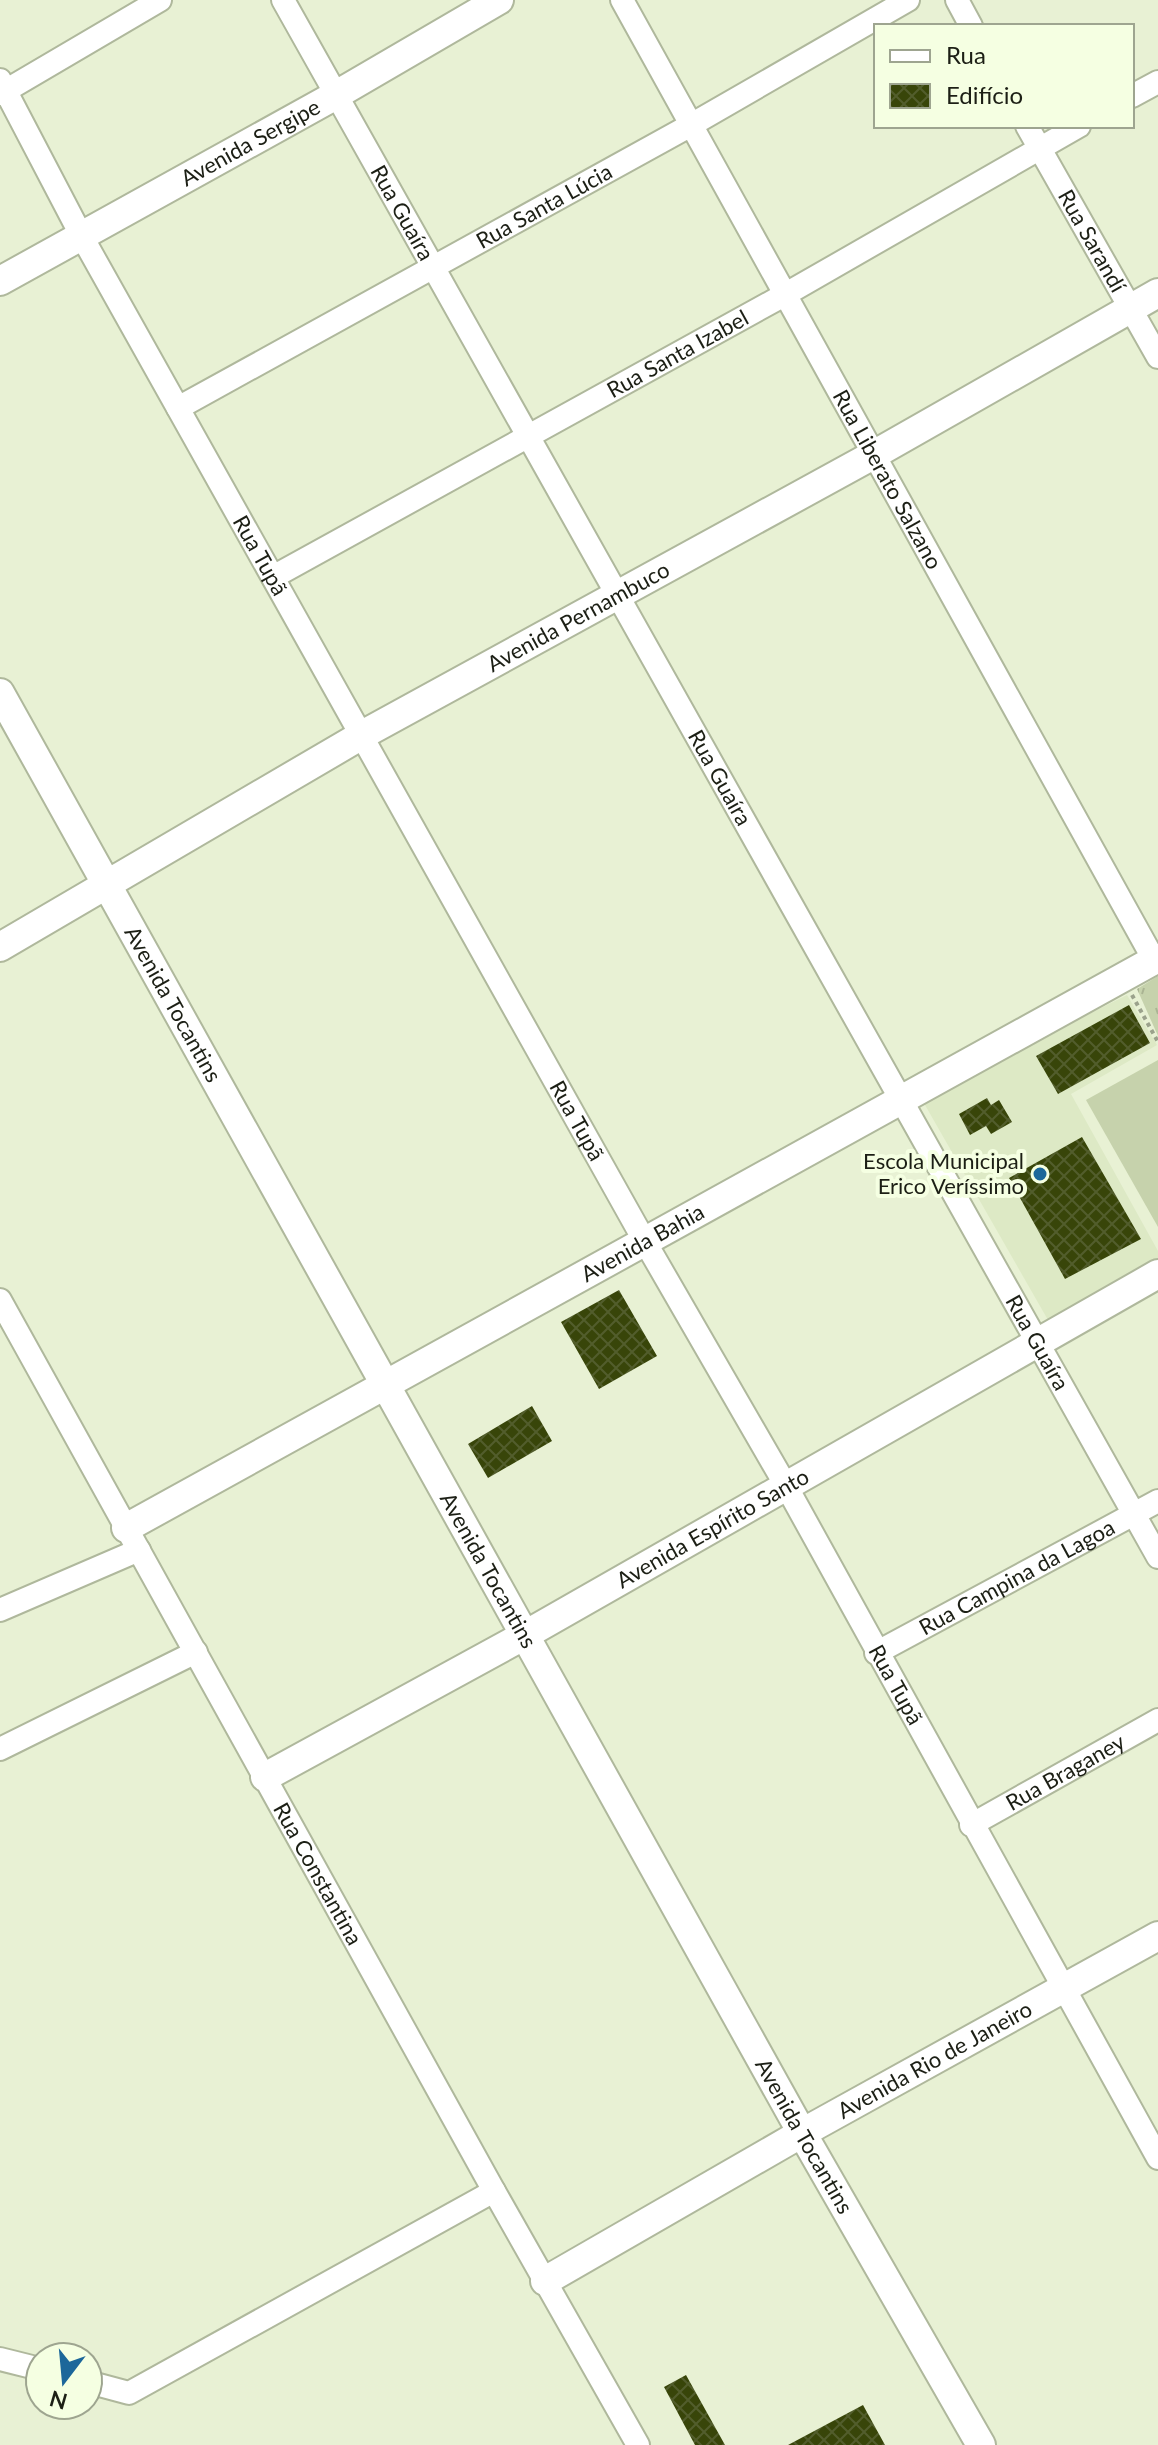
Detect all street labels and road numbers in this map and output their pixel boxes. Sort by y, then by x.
street label: Avenida Sergipe [176,93,324,191]
street label: Rua Santa Lúcia [471,157,616,254]
street label: Rua Guaíra [365,160,441,265]
street label: Rua Sarandí [1053,185,1133,297]
street label: Rua Santa Izabel [602,304,753,403]
street label: Rua Liberato Salzano [828,385,949,573]
street label: Rua Tupã [228,510,294,600]
street label: Avenida Pernambuco [482,555,674,677]
street label: Rua Guaíra [683,725,758,830]
street label: Avenida Tocantins [119,921,228,1086]
street label: Rua Tupã [544,1075,611,1165]
street label: Avenida Bahia [576,1197,709,1287]
street label: Rua Guaíra [1000,1290,1075,1395]
street label: Avenida Espírito Santo [611,1462,813,1593]
street label: Avenida Tocantins [435,1487,543,1653]
street label: Rua Campina da Lagoa [914,1513,1119,1640]
street label: Rua Tupã [863,1639,930,1729]
street label: Rua Braganey [1001,1727,1130,1816]
street label: Rua Constantina [268,1798,369,1949]
street label: Avenida Rio de Janeiro [832,1995,1036,2124]
street label: Avenida Tocantins [750,2053,859,2218]

